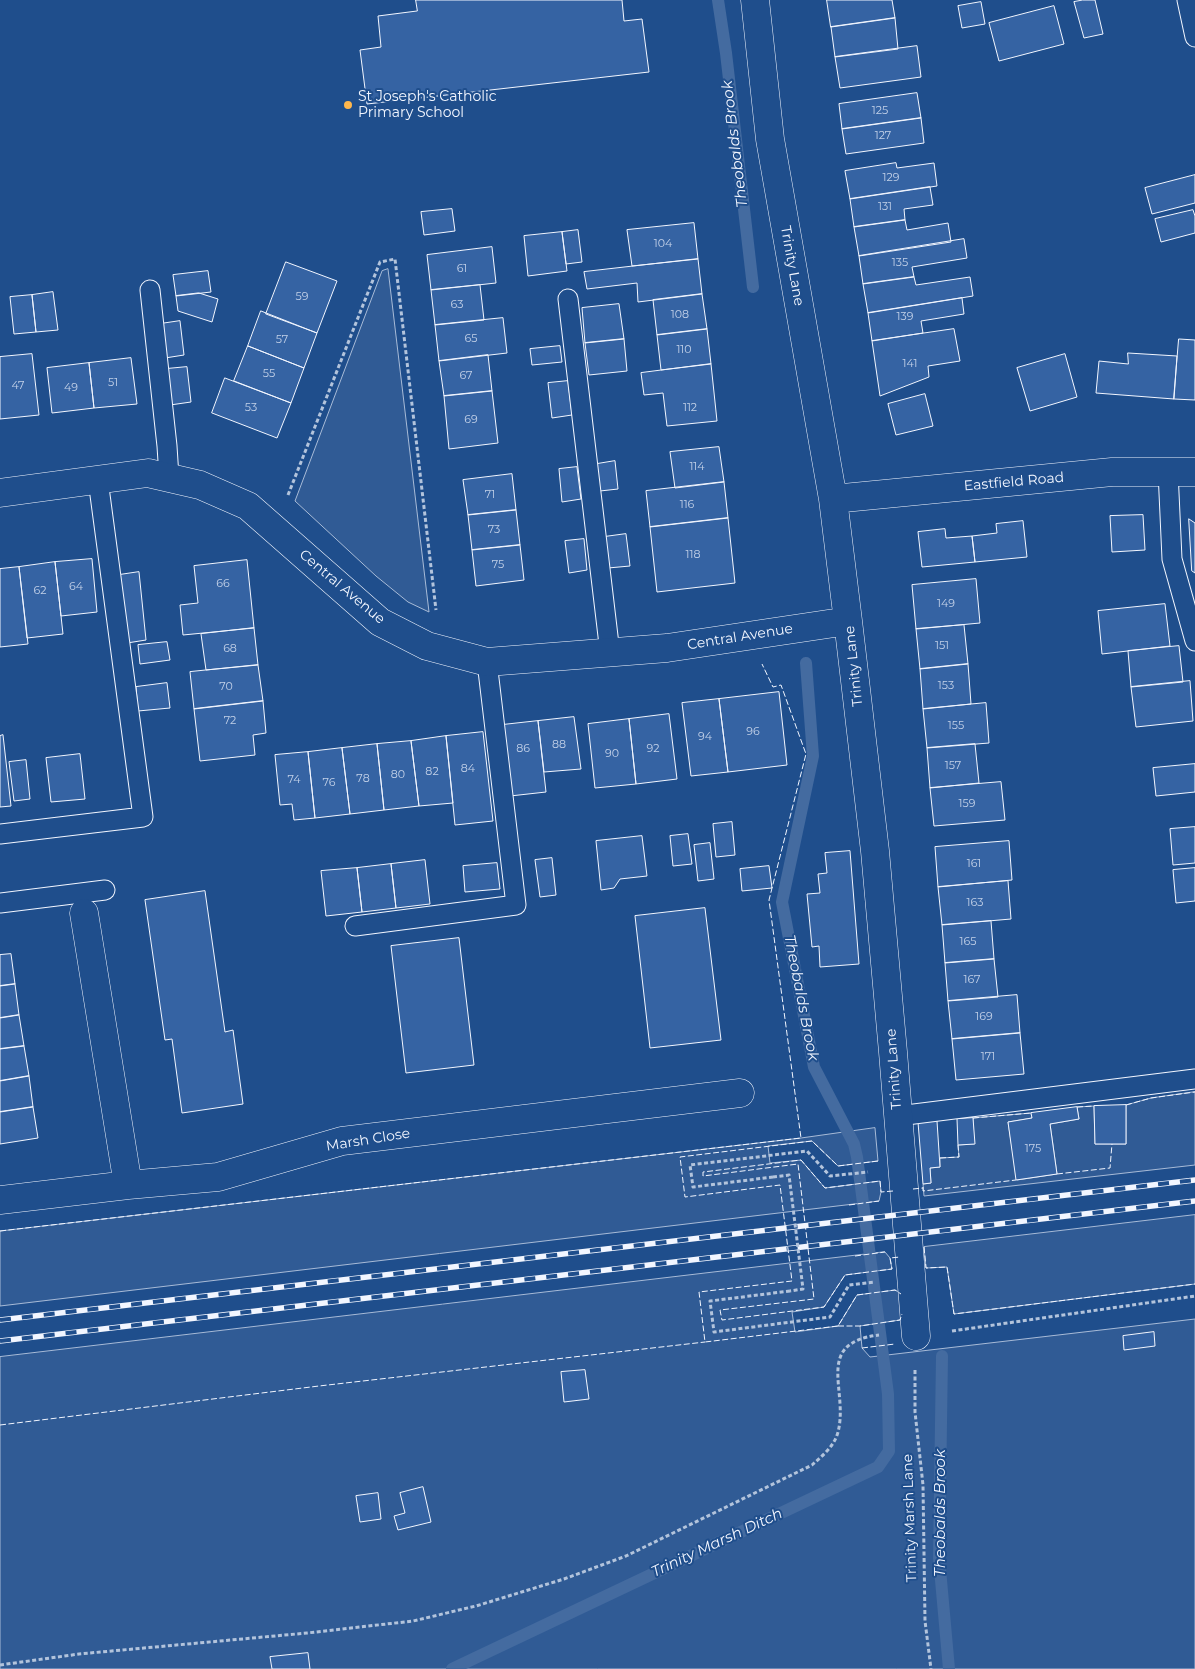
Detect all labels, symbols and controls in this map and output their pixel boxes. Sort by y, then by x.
water label: Theobalds Brook [718,79,752,209]
place label: St Joseph's Catholic Primary School [358,89,497,121]
marker: St Joseph's Catholic Primary School [342,99,354,111]
house number: 125 [872,104,888,118]
house number: 127 [875,129,891,143]
house number: 129 [883,171,899,185]
house number: 131 [878,200,892,214]
street label: Trinity Lane [777,225,807,307]
house number: 104 [654,237,672,251]
house number: 135 [892,256,908,270]
house number: 61 [457,262,467,276]
house number: 59 [296,290,308,304]
house number: 63 [451,298,463,312]
house number: 108 [671,308,689,322]
house number: 139 [897,310,913,324]
house number: 65 [465,332,477,346]
house number: 57 [276,333,288,347]
house number: 110 [676,343,692,357]
house number: 141 [903,357,917,371]
house number: 55 [263,367,275,381]
house number: 67 [459,369,473,383]
house number: 51 [108,376,118,390]
house number: 47 [11,379,25,393]
house number: 49 [64,381,78,395]
house number: 53 [245,401,257,415]
house number: 112 [683,401,697,415]
house number: 69 [464,413,478,427]
house number: 114 [689,460,705,474]
street label: Eastfield Road [963,469,1065,495]
house number: 71 [485,488,495,502]
house number: 116 [680,498,694,512]
house number: 73 [488,523,500,537]
street label: Central Avenue [296,546,388,628]
house number: 118 [686,548,700,562]
house number: 75 [492,558,504,572]
house number: 66 [216,577,230,591]
house number: 64 [69,580,83,594]
house number: 62 [34,584,46,598]
house number: 149 [937,597,955,611]
street label: Central Avenue [686,620,794,654]
street label: Trinity Lane [841,625,867,707]
house number: 151 [935,639,949,653]
house number: 68 [223,642,237,656]
house number: 153 [938,679,954,693]
house number: 70 [219,680,233,694]
house number: 72 [224,714,236,728]
house number: 155 [948,719,964,733]
house number: 96 [746,725,760,739]
house number: 94 [698,730,712,744]
house number: 88 [552,738,566,752]
house number: 86 [516,742,530,756]
house number: 92 [647,742,659,756]
house number: 90 [605,747,619,761]
house number: 157 [945,759,961,773]
house number: 84 [461,762,475,776]
house number: 82 [425,765,439,779]
house number: 80 [391,768,405,782]
house number: 78 [356,772,370,786]
house number: 74 [287,773,301,787]
house number: 76 [323,776,335,790]
house number: 159 [959,797,975,811]
house number: 161 [967,857,981,871]
house number: 163 [967,896,983,910]
water label: Theobalds Brook [780,934,822,1062]
house number: 165 [960,935,976,949]
house number: 167 [963,973,981,987]
house number: 169 [975,1010,993,1024]
street label: Trinity Lane [883,1028,905,1110]
house number: 171 [981,1050,995,1064]
street label: Marsh Close [325,1125,411,1155]
house number: 175 [1025,1142,1041,1156]
water label: Theobalds Brook [932,1449,950,1577]
street label: Trinity Marsh Lane [899,1454,921,1582]
water label: Trinity Marsh Ditch [649,1505,785,1581]

